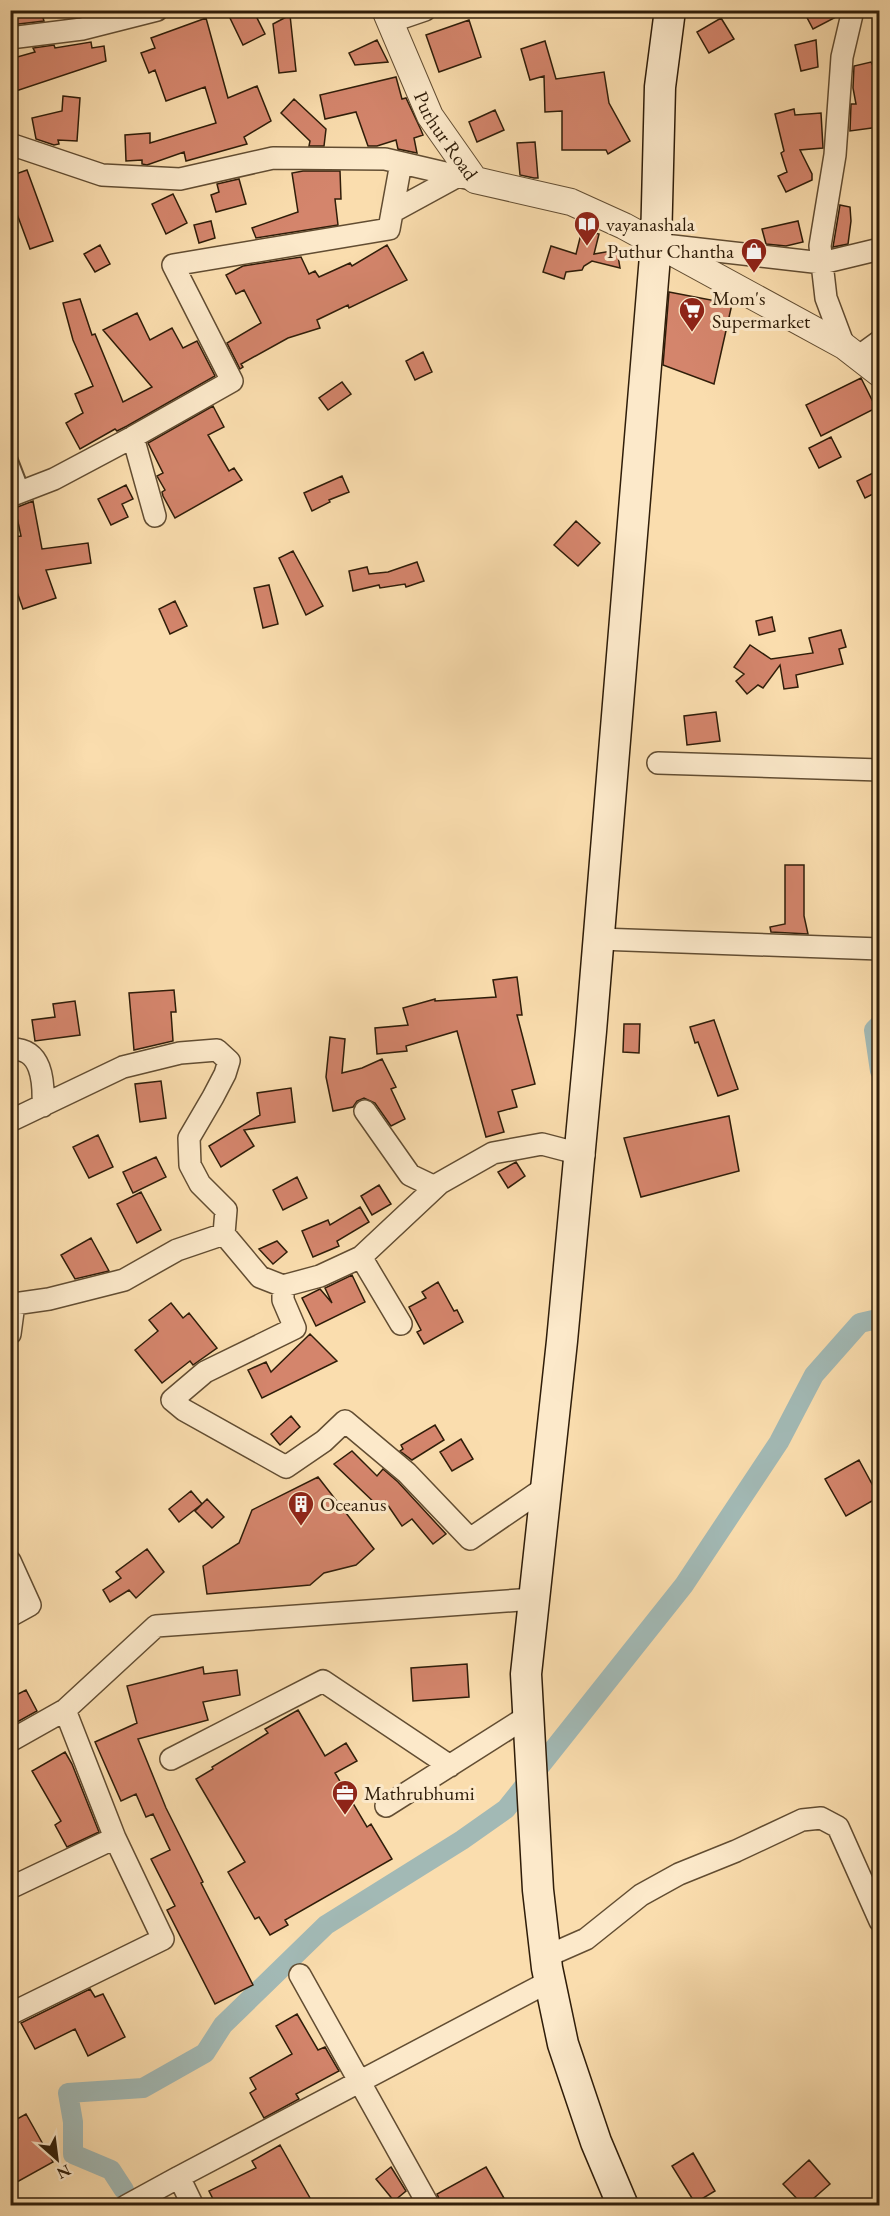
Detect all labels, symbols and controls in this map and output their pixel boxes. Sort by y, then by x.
street label: Puthur Road [408,87,485,186]
library icon: vayanashala [572,209,602,247]
place label: vayanashala [606,211,695,237]
shop icon: Puthur Chantha [739,236,769,274]
place label: Puthur Chantha [607,238,734,264]
place label: Mom's Supermarket [712,285,811,334]
supermarket icon: Mom's Supermarket [677,295,707,333]
building icon: Oceanus [286,1489,316,1527]
place label: Oceanus [320,1491,386,1517]
office icon: Mathrubhumi [330,1778,360,1816]
place label: Mathrubhumi [364,1780,475,1806]
north arrow [27,2129,87,2189]
text: N [53,2159,74,2184]

